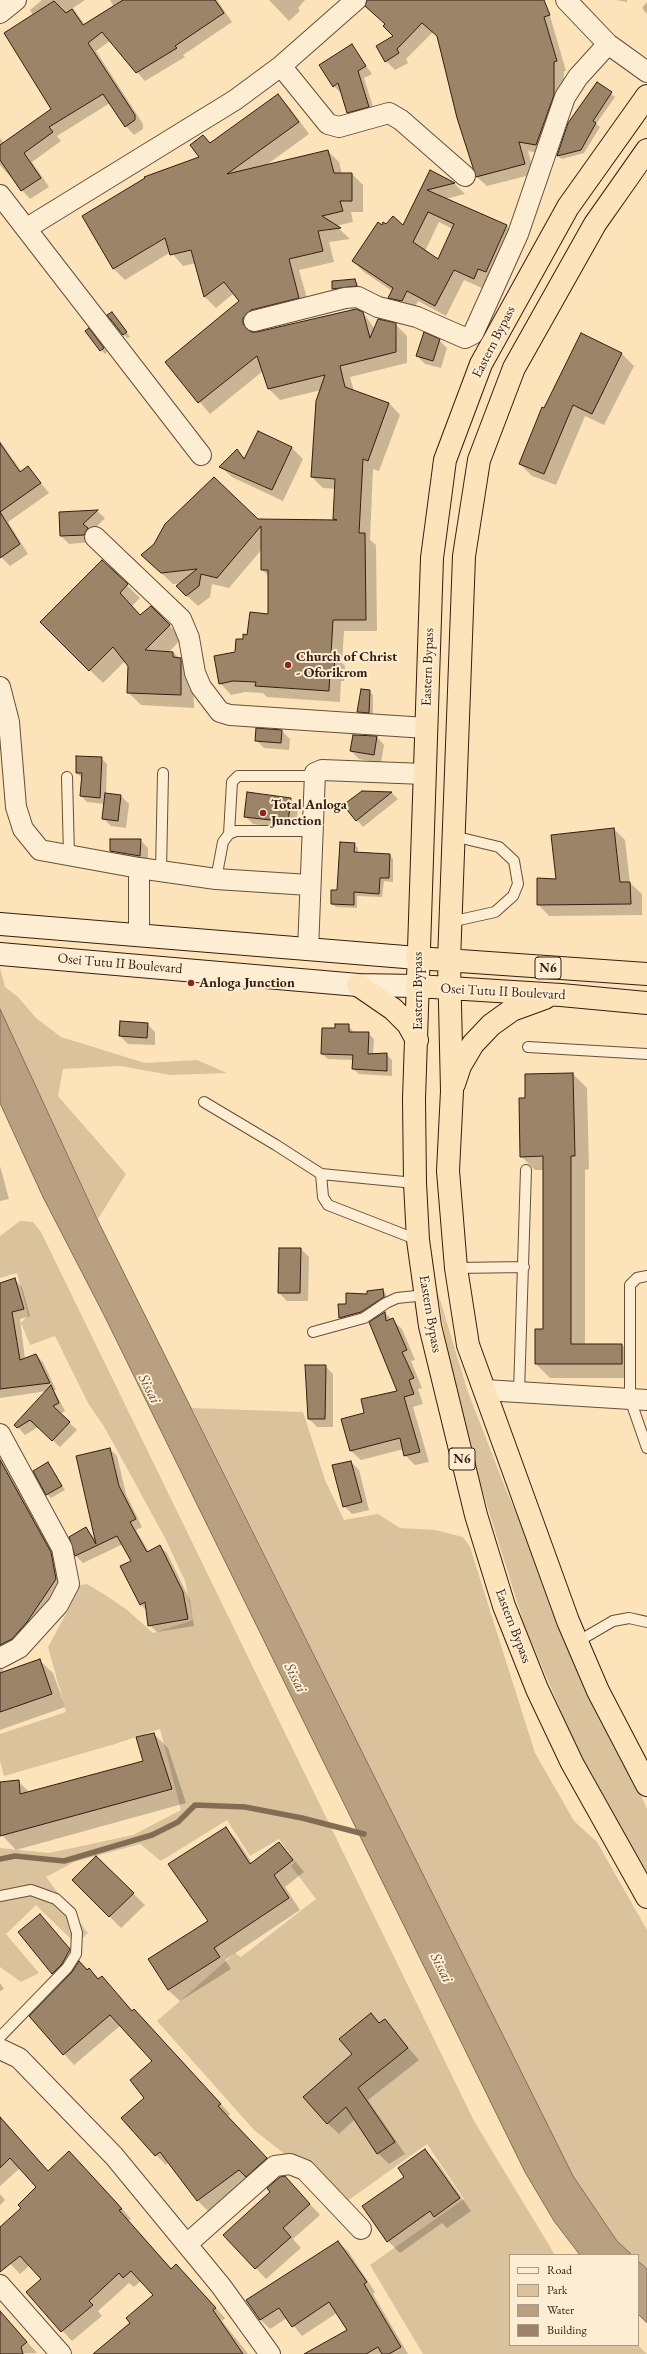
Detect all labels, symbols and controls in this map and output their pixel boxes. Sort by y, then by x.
street label: Eastern Bypass [469,303,519,381]
street label: Eastern Bypass [418,628,438,706]
place label: Church of Christ - Oforikrom [296,649,397,682]
marker: Church of Christ - Oforikrom [283,660,293,670]
place label: Total Anloga Junction [271,797,347,830]
marker: Total Anloga Junction [258,808,268,818]
street label: Osei Tutu II Boulevard [57,950,183,978]
street label: Eastern Bypass [410,952,426,1030]
road number: N6 [535,957,561,979]
place label: Anloga Junction [199,975,295,991]
marker: Anloga Junction [186,978,196,988]
street label: Osei Tutu II Boulevard [440,980,566,1004]
street label: Eastern Bypass [415,1274,445,1354]
water label: Sissai [134,1371,164,1407]
road number: N6 [449,1448,475,1470]
street label: Eastern Bypass [491,1586,535,1666]
water label: Sissai [280,1660,310,1696]
water label: Sissai [426,1950,456,1986]
legend [509,2254,639,2346]
text: Road [547,2262,572,2278]
text: Park [547,2282,567,2298]
text: Water [547,2302,574,2318]
text: Building [547,2322,587,2338]

